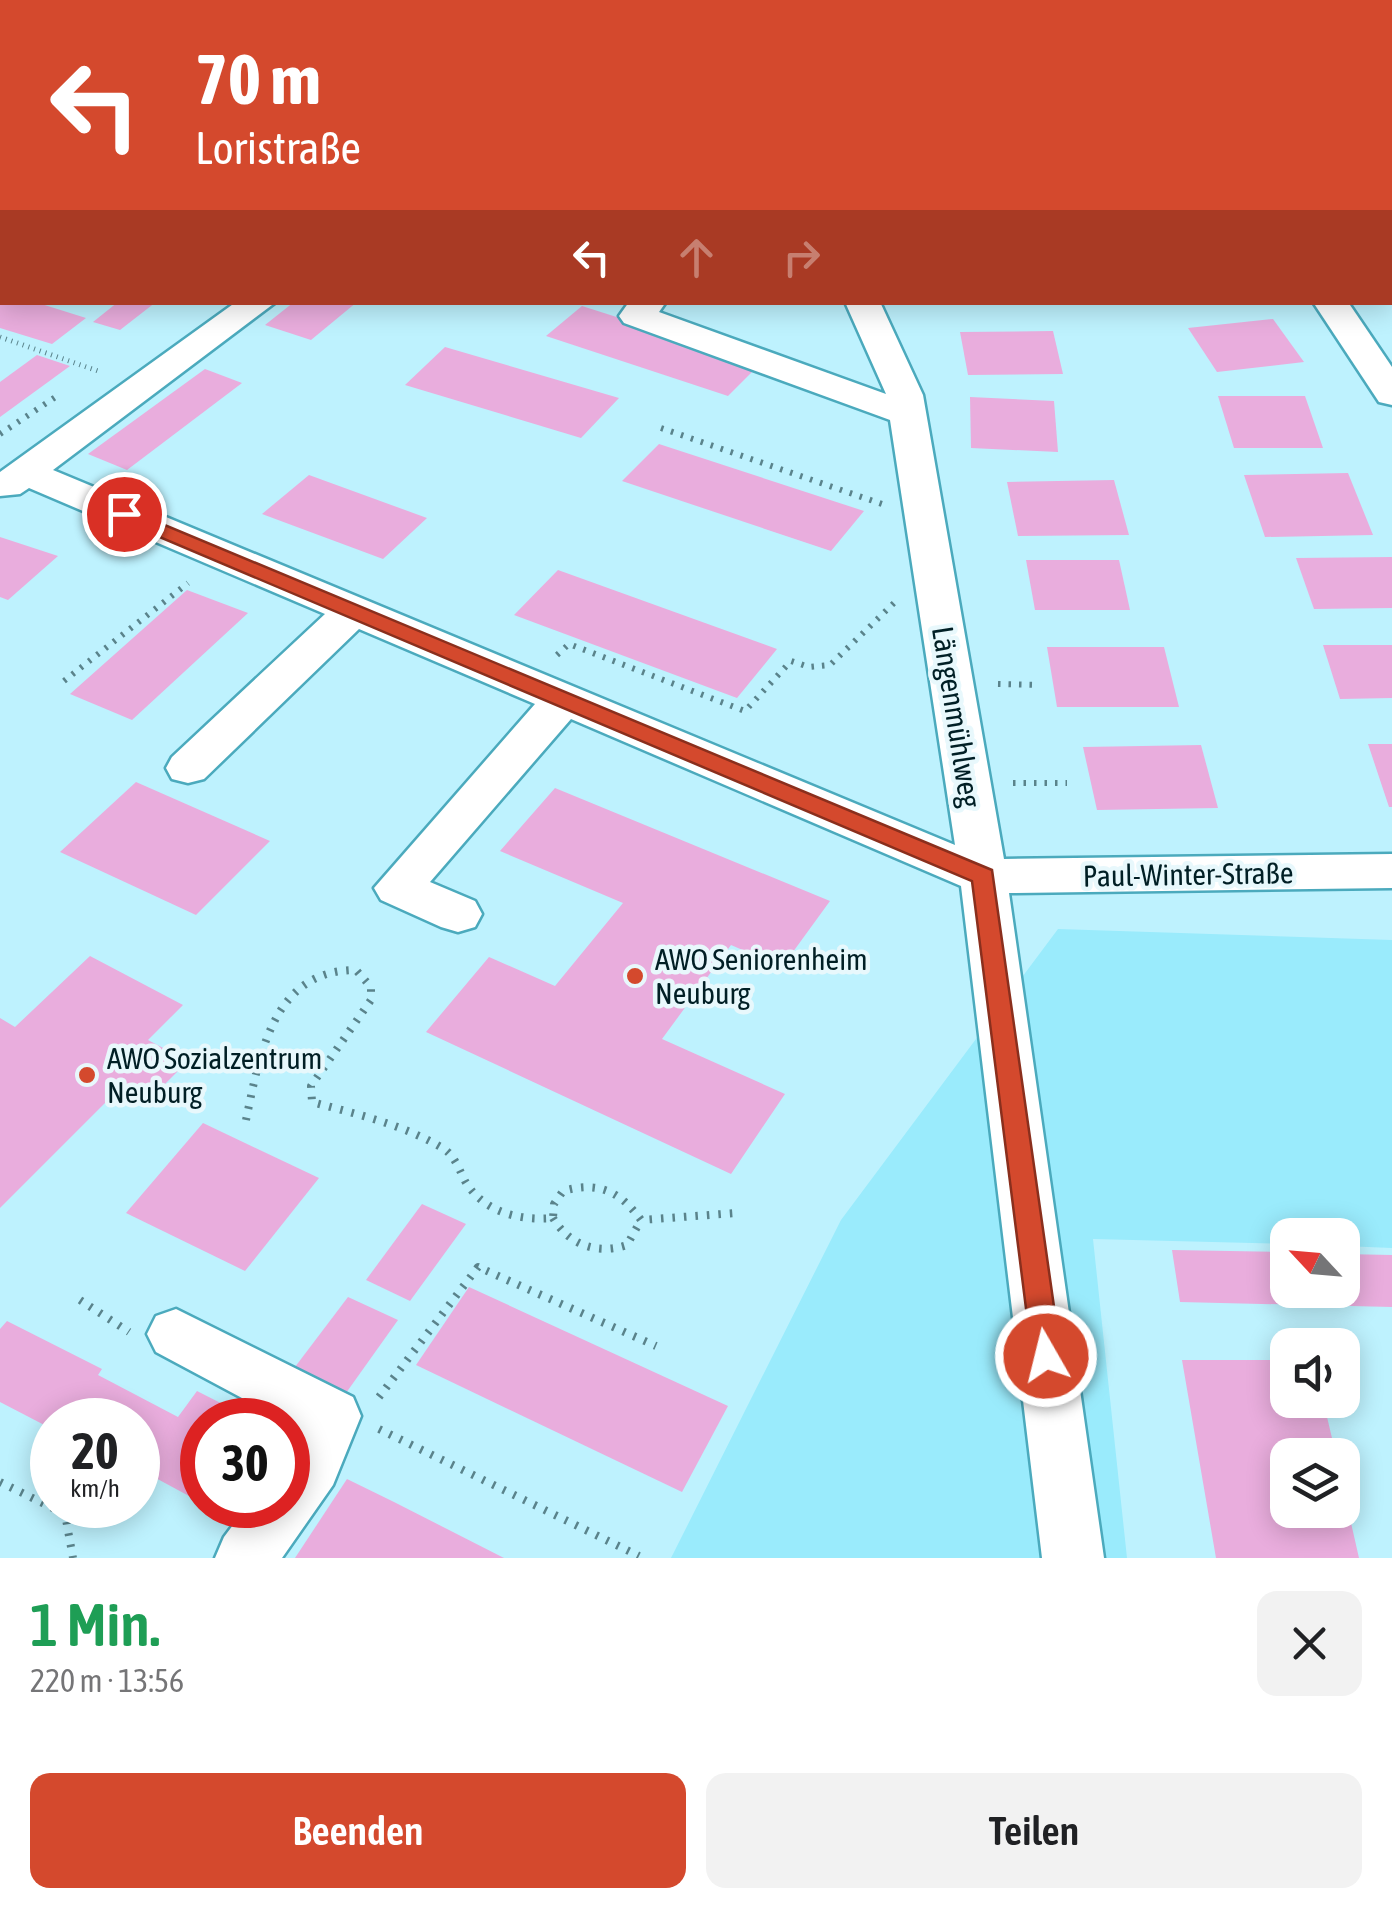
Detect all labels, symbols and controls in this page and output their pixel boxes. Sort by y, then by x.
text: 70 m [195,39,321,119]
icon: left [30,40,160,170]
text: Loristraße [195,122,361,174]
icon: left [564,230,619,285]
icon: ahead [669,230,724,285]
icon: right [774,230,829,285]
pin [82,472,167,557]
icon: arrive [97,487,152,542]
street label: Längenmühlweg [926,624,988,810]
street label: Paul-Winter-Straße [1082,855,1294,893]
place label: AWO Seniorenheim Neuburg [655,942,868,1010]
marker: AWO Seniorenheim Neuburg [624,965,646,987]
place label: AWO Sozialzentrum Neuburg [107,1041,322,1109]
marker: AWO Sozialzentrum Neuburg [76,1064,98,1086]
north arrow [1270,1218,1360,1308]
map controls [1270,1218,1360,1528]
position arrow [994,1304,1098,1408]
button: sound [1270,1328,1360,1418]
speed limit sign: 30 [180,1398,310,1528]
text: 20 [71,1422,118,1480]
button: layers [1270,1438,1360,1528]
text: km/h [70,1474,120,1502]
text: 1 Min. [30,1590,160,1659]
button: close [1257,1591,1362,1696]
text: 220 m · 13:56 [30,1662,184,1699]
button: Beenden [30,1773,686,1888]
button: Teilen [706,1773,1362,1888]

